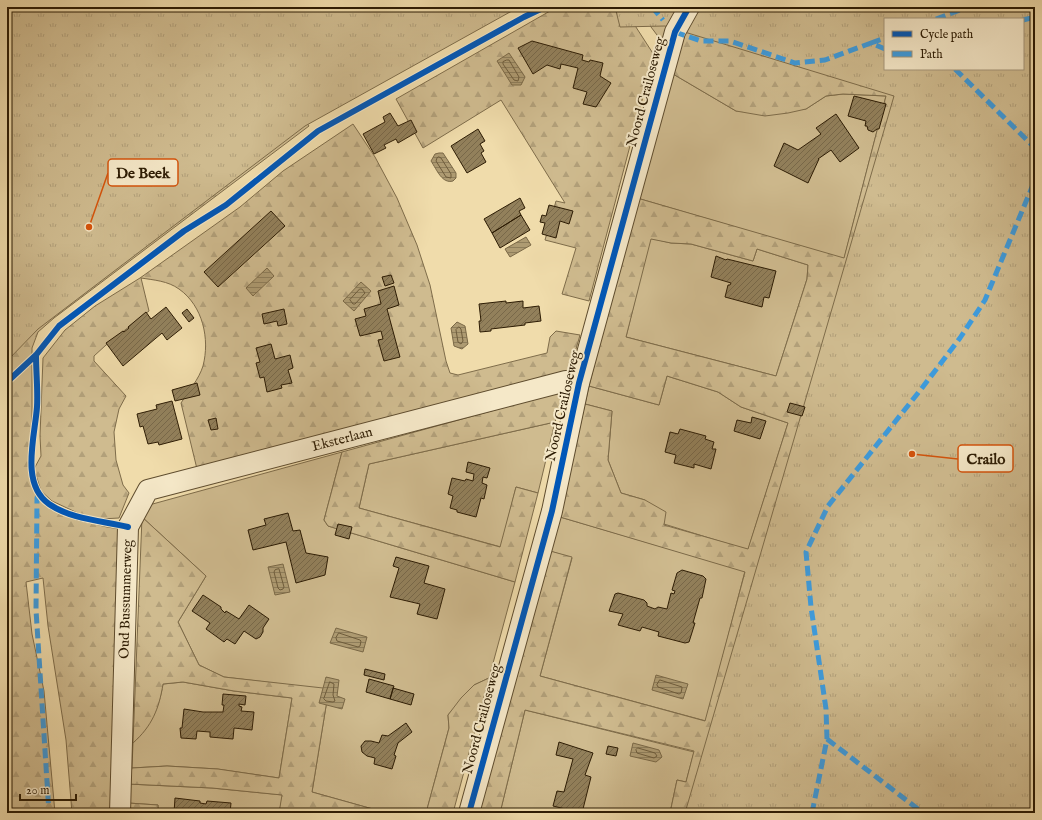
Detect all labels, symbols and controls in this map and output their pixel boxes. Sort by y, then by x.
legend [884,18,1024,70]
text: Cycle path [920,27,974,43]
street label: Noord Crailoseweg [623,35,669,149]
text: Path [920,47,943,62]
callout: De Beek [108,159,178,186]
text: De Beek [116,164,171,183]
street label: Noord Crailoseweg [542,348,585,463]
street label: Eksterlaan [310,423,375,456]
callout: Crailo [958,445,1013,472]
text: Crailo [967,450,1005,469]
street label: Oud Bussummerweg [115,539,137,659]
street label: Noord Crailoseweg [459,662,505,776]
scale bar [20,776,76,802]
text: 20 m [26,783,49,798]

